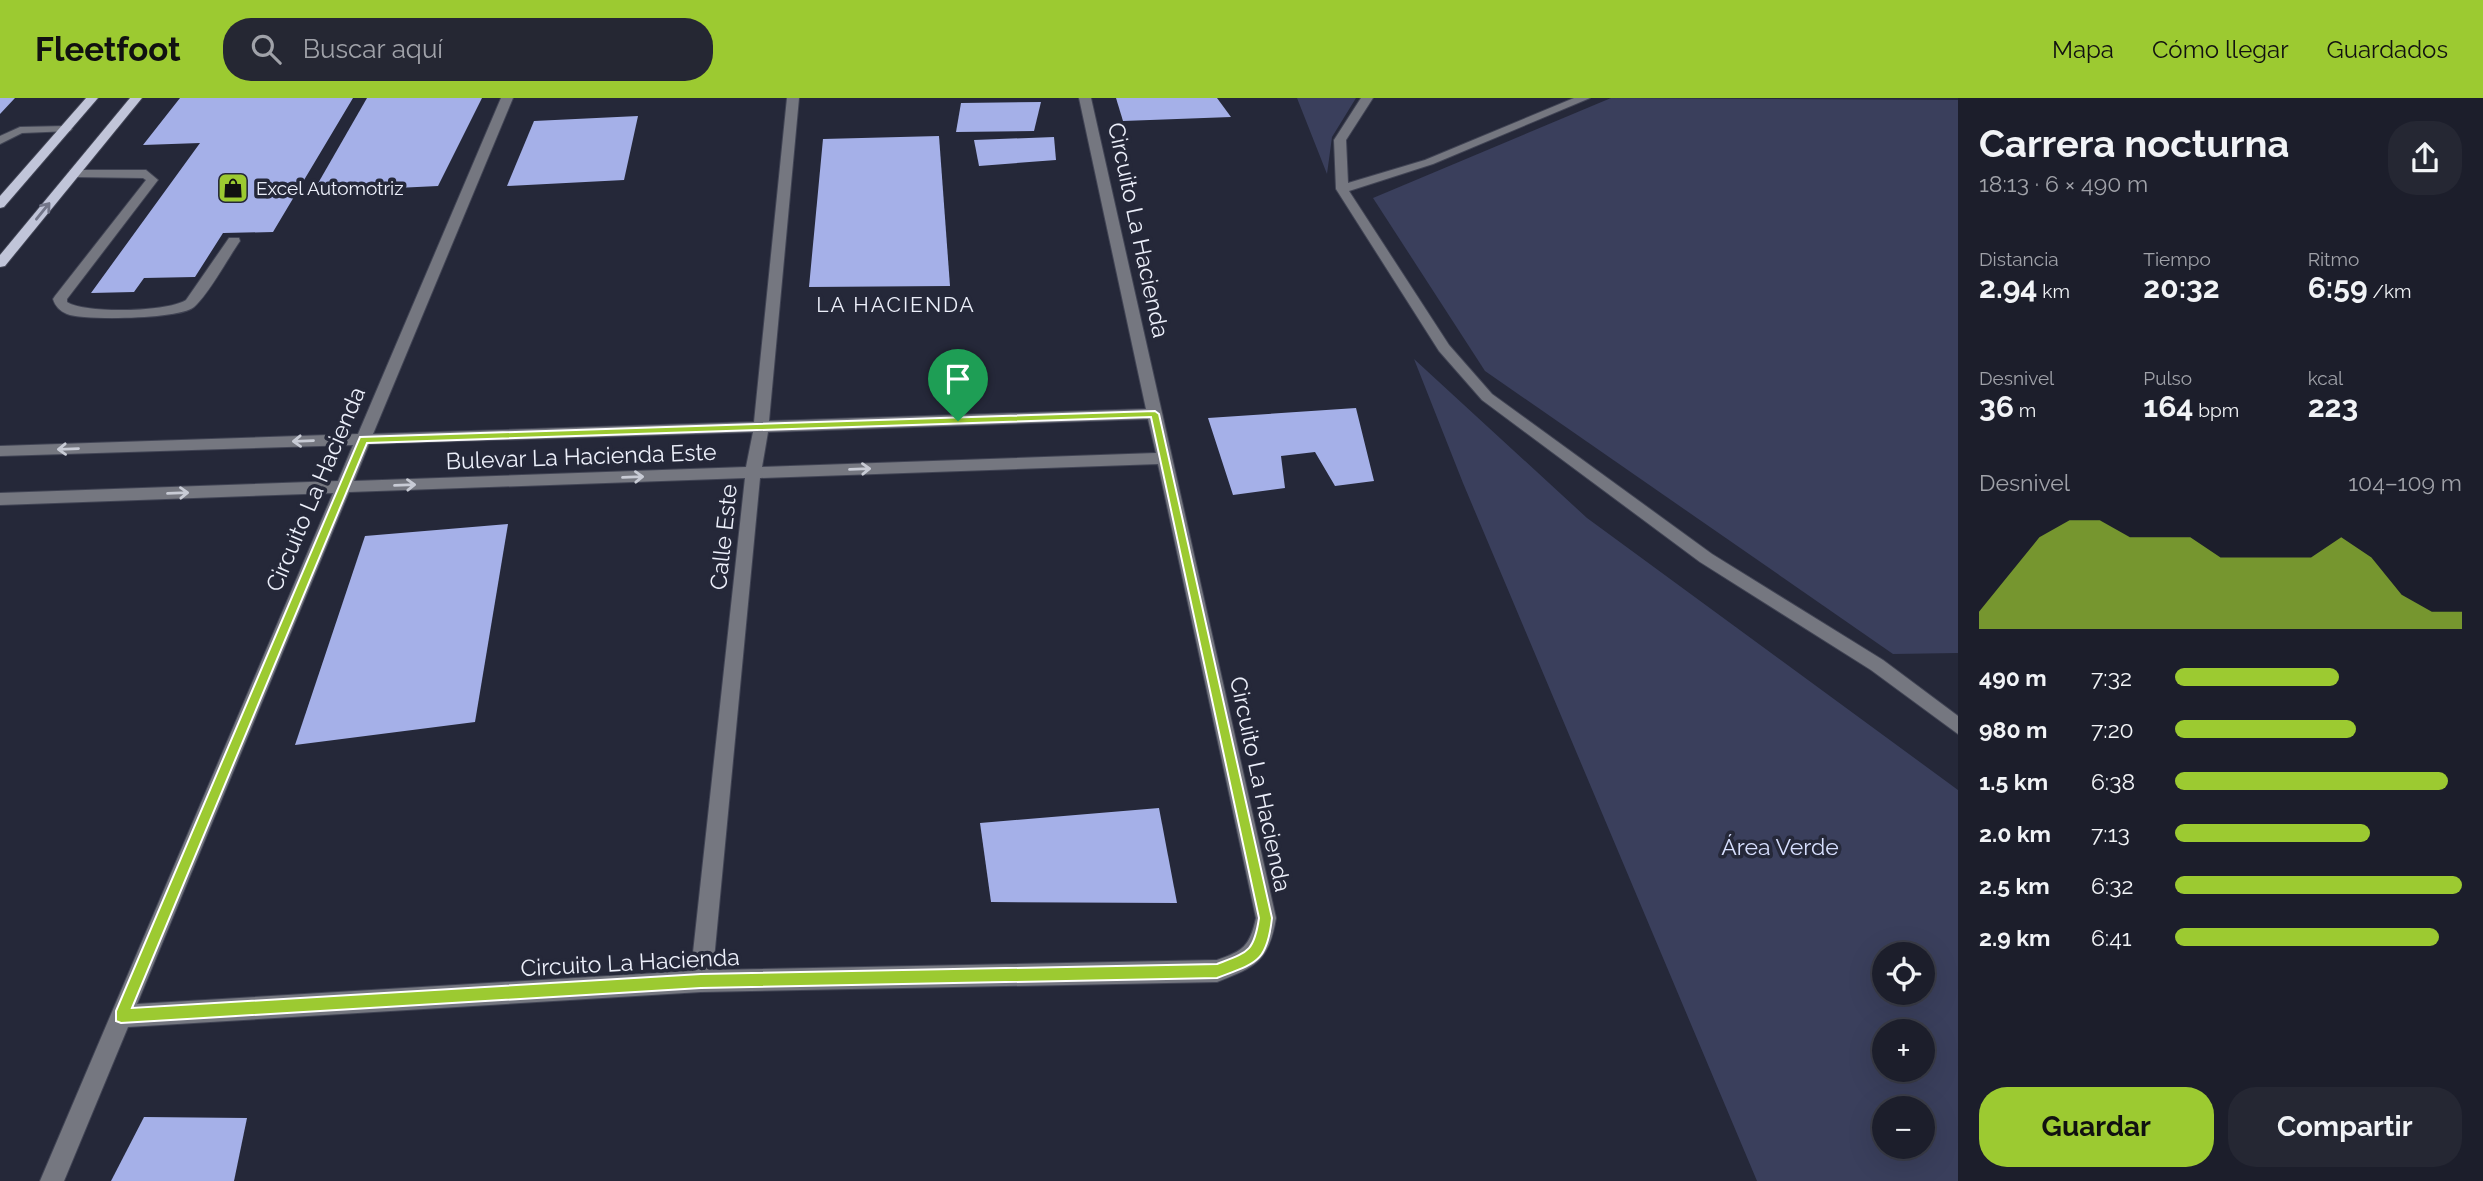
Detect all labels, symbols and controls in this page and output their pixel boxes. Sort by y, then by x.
search box [223,18,713,81]
text: Fleetfoot [35,30,181,69]
icon: search [247,30,285,68]
text: Buscar aquí [303,34,443,64]
text: Mapa [2052,35,2114,64]
text: Cómo llegar [2152,35,2289,64]
text: Guardados [2327,35,2448,64]
street label: Circuito La Hacienda [1103,120,1175,340]
text: Carrera nocturna [1979,121,2289,166]
button: share [2388,121,2462,195]
text: 18:13 · 6 × 490 m [1979,170,2148,197]
shop icon: Excel Automotriz [216,171,250,205]
place label: Excel Automotriz [256,177,404,199]
one-way arrow [36,202,51,220]
text: Distancia [1979,248,2059,270]
text: Tiempo [2143,248,2211,270]
text: Ritmo [2308,248,2359,270]
text: 2.94 [1979,270,2037,305]
text: 20:32 [2143,270,2220,305]
text: 6:59 [2308,270,2368,305]
text: km [2037,280,2070,302]
text: /km [2368,280,2411,302]
district label: LA HACIENDA [816,292,976,317]
pin [928,349,988,421]
icon: arrive [939,360,977,398]
text: Desnivel [1979,367,2054,389]
text: Pulso [2143,367,2192,389]
text: kcal [2308,367,2343,389]
street label: Circuito La Hacienda [260,383,370,595]
text: 36 [1979,389,2014,424]
text: 164 [2143,389,2194,424]
text: 223 [2308,389,2358,424]
text: m [2014,399,2036,421]
text: bpm [2194,399,2239,421]
one-way arrow [292,435,315,448]
street label: Bulevar La Hacienda Este [445,438,717,474]
one-way arrow [56,442,79,455]
one-way arrow [848,463,871,476]
text: Desnivel [1979,469,2070,496]
text: 104–109 m [2348,469,2462,496]
one-way arrow [621,471,644,484]
one-way arrow [393,479,416,492]
street label: Calle Este [704,483,742,591]
one-way arrow [166,487,189,500]
text: 490 m [1979,664,2047,691]
text: 7:32 [2091,664,2132,691]
street label: Circuito La Hacienda [1225,674,1297,894]
text: 980 m [1979,716,2048,743]
text: 7:20 [2091,716,2134,743]
text: 1.5 km [1979,768,2048,795]
text: 6:38 [2091,768,2135,795]
text: 2.0 km [1979,820,2051,847]
text: 7:13 [2091,820,2130,847]
park label: Área Verde [1721,833,1839,860]
text: 2.5 km [1979,872,2050,899]
text: 6:32 [2091,872,2133,899]
text: 2.9 km [1979,924,2050,951]
text: 6:41 [2091,924,2132,951]
map controls [1872,942,1935,1159]
button: locate [1872,942,1935,1005]
street label: Circuito La Hacienda [520,943,740,981]
button: + [1872,1019,1935,1082]
button: Guardar [1979,1087,2214,1167]
button: Compartir [2228,1087,2462,1167]
button: − [1872,1096,1935,1159]

